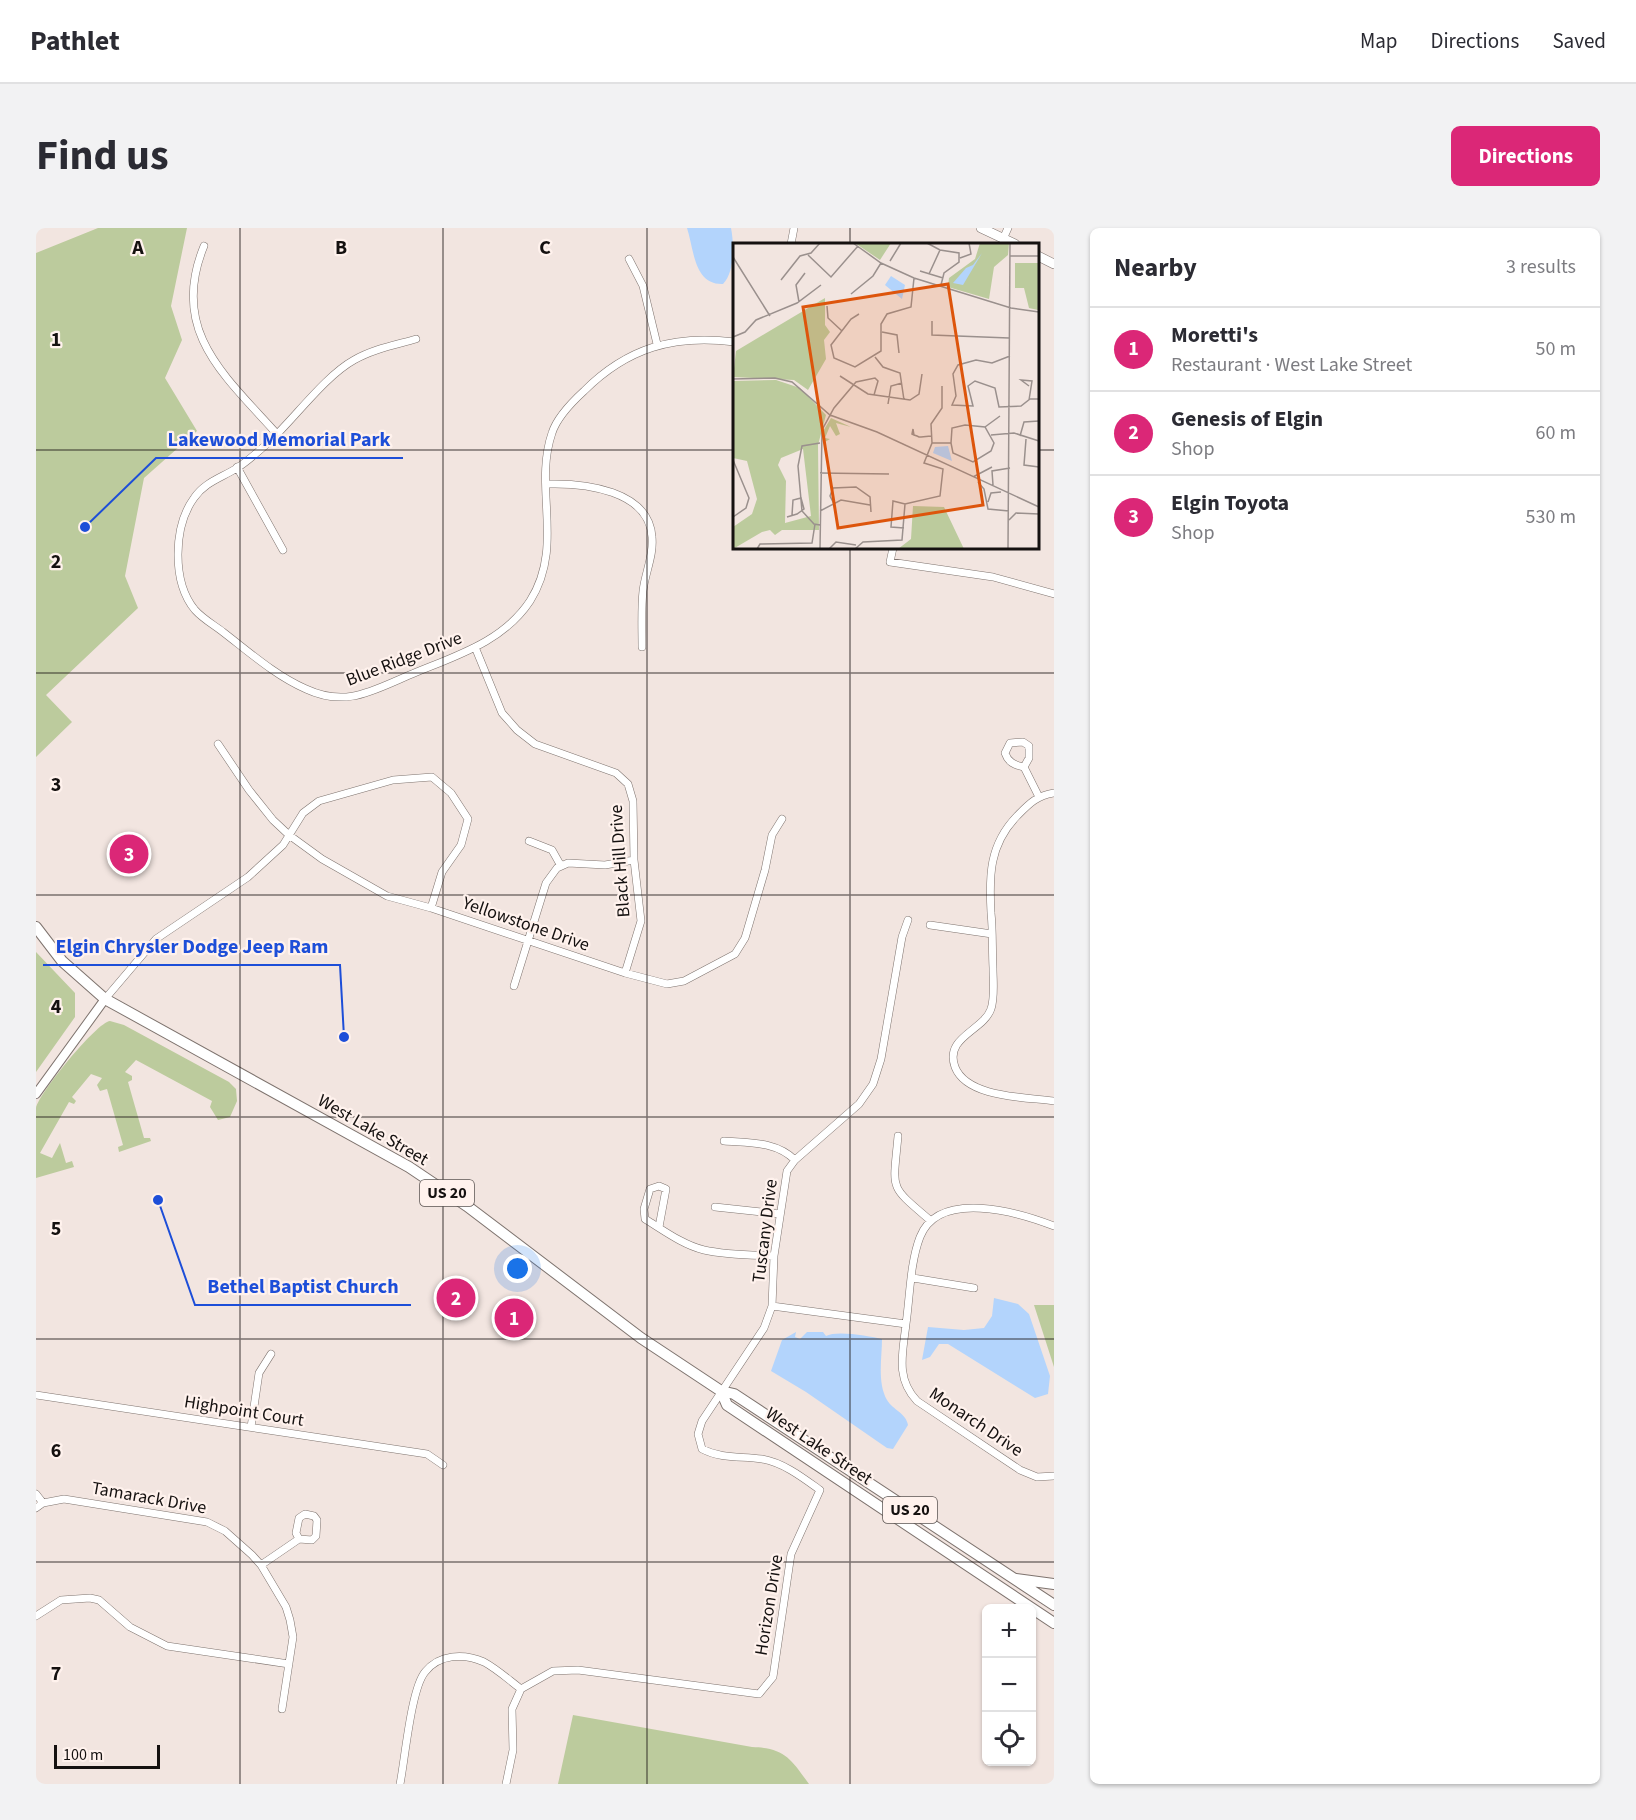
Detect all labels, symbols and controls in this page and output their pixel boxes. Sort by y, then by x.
text: Pathlet [30,21,120,61]
text: Map [1360,26,1398,56]
text: Directions [1431,26,1519,56]
text: Saved [1552,26,1606,56]
text: Find us [36,126,169,186]
button: Directions [1451,126,1600,186]
text: A [131,234,144,262]
text: B [335,234,347,262]
text: C [539,234,551,262]
inset map [733,243,1039,549]
text: Nearby [1114,249,1197,286]
text: 3 results [1506,253,1576,281]
text: Moretti's [1171,319,1258,351]
text: 1 [51,326,61,354]
text: 1 [1128,335,1139,363]
text: 50 m [1536,335,1576,363]
text: Restaurant · West Lake Street [1171,351,1412,379]
text: Genesis of Elgin [1171,403,1323,435]
text: 2 [1128,419,1139,447]
text: 60 m [1536,419,1576,447]
callout: Lakewood Memorial Park [156,420,403,458]
text: Lakewood Memorial Park [168,426,390,454]
text: Shop [1171,435,1215,463]
text: Elgin Toyota [1171,487,1289,519]
text: 3 [1128,503,1139,531]
text: 530 m [1526,503,1576,531]
text: Shop [1171,519,1215,547]
text: 2 [51,548,61,576]
street label: Blue Ridge Drive [342,625,466,693]
text: 3 [51,771,61,799]
street label: Black Hill Drive [604,804,636,918]
pin: 3 [110,832,148,876]
street label: Yellowstone Drive [458,890,593,957]
callout: Elgin Chrysler Dodge Jeep Ram [43,927,340,965]
text: Elgin Chrysler Dodge Jeep Ram [56,933,328,961]
text: 4 [51,993,62,1021]
street label: West Lake Street [313,1088,433,1172]
street label: Tuscany Drive [746,1178,784,1284]
road number: US 20 [420,1180,474,1206]
text: 5 [51,1215,61,1243]
your location [503,1254,532,1283]
callout: Bethel Baptist Church [195,1267,411,1305]
text: Bethel Baptist Church [207,1273,399,1301]
pin: 2 [436,1276,476,1320]
pin: 1 [494,1296,534,1340]
street label: Monarch Drive [924,1381,1028,1463]
street label: Highpoint Court [182,1389,306,1433]
street label: West Lake Street [761,1401,877,1491]
text: 6 [51,1437,61,1465]
street label: Tamarack Drive [90,1476,208,1520]
road number: US 20 [883,1497,937,1523]
street label: Horizon Drive [749,1553,789,1657]
map controls [982,1604,1036,1766]
button: + [982,1604,1036,1658]
button: − [982,1658,1036,1712]
text: 7 [51,1660,61,1688]
button: locate [982,1712,1036,1766]
scale bar [54,1742,160,1770]
text: 100 m [63,1744,103,1766]

